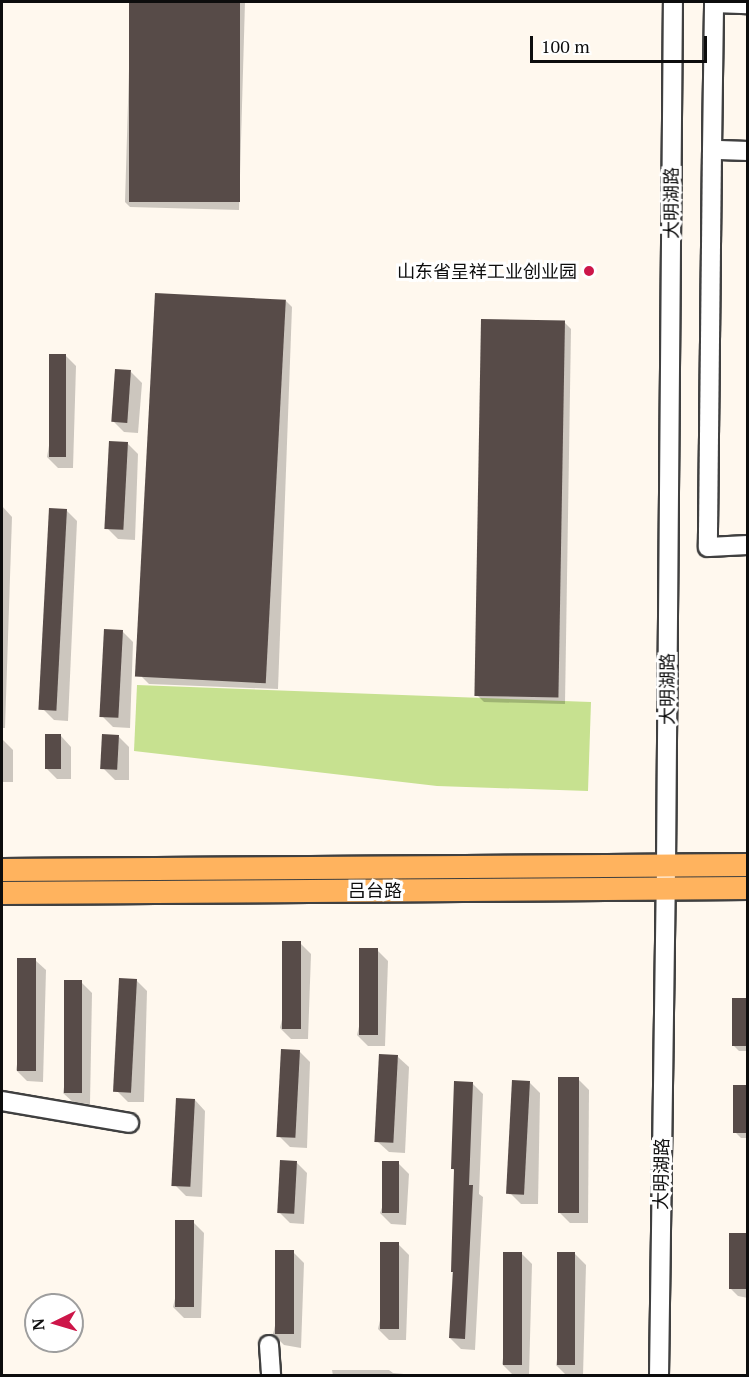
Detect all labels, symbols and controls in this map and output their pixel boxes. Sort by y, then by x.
scale bar [533,24,710,62]
text: 100 m [541,34,590,58]
street label: 大明湖路 [660,167,682,239]
place label: 山东省呈祥工业创业园 [397,260,577,282]
marker: 山东省呈祥工业创业园 [582,264,596,278]
street label: 大明湖路 [656,653,678,725]
street label: 吕台路 [348,879,402,901]
street label: 大明湖路 [650,1138,672,1210]
north arrow [24,1293,84,1353]
text: N [27,1317,50,1331]

